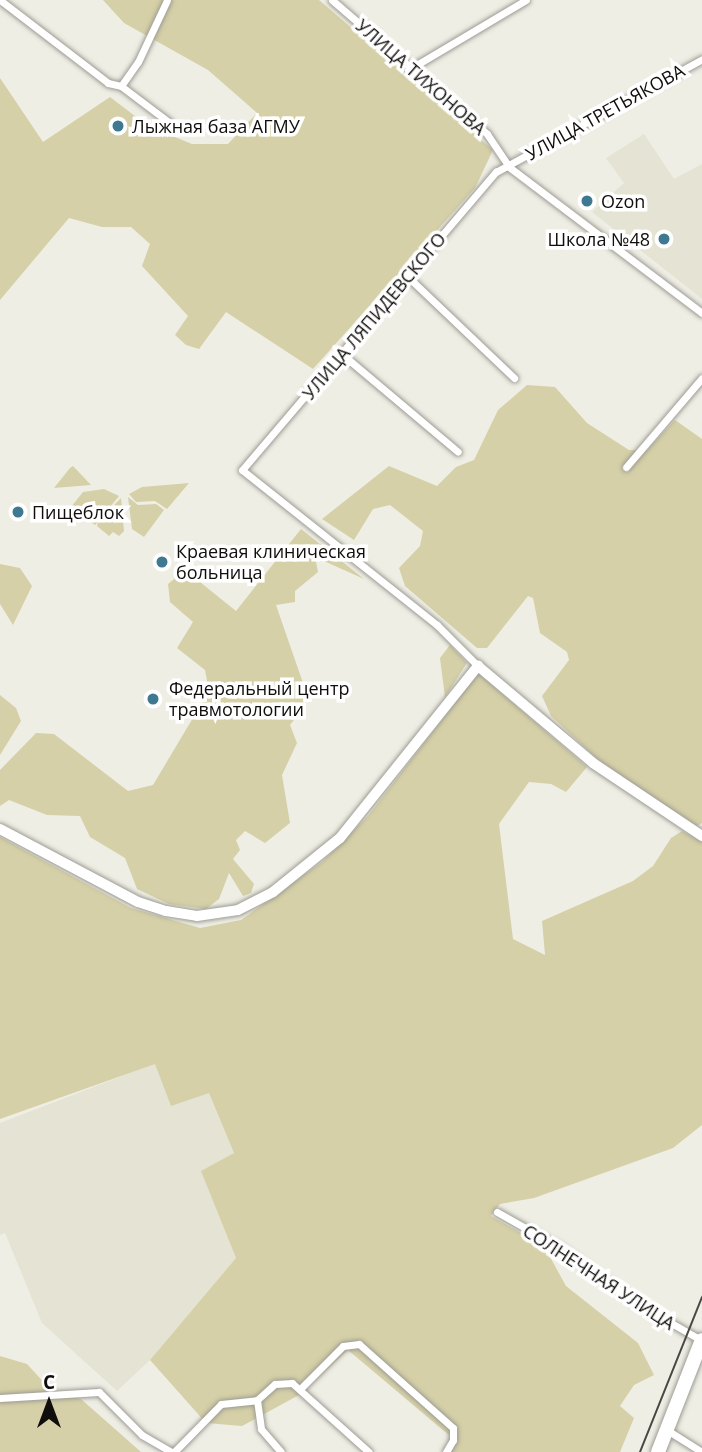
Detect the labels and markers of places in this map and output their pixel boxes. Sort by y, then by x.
place label: Лыжная база АГМУ [132,115,300,137]
marker: Лыжная база АГМУ [110,118,126,134]
place label: Ozon [601,190,645,212]
marker: Ozon [579,193,595,209]
place label: Школа №48 [547,228,650,250]
marker: Школа №48 [656,231,672,247]
place label: Пищеблок [32,501,124,523]
marker: Пищеблок [10,504,26,520]
place label: Краевая клиническая больница [176,541,366,584]
marker: Краевая клиническая больница [154,554,170,570]
place label: Федеральный центр травмотологии [169,678,349,720]
marker: Федеральный центр травмотологии [143,689,163,709]

